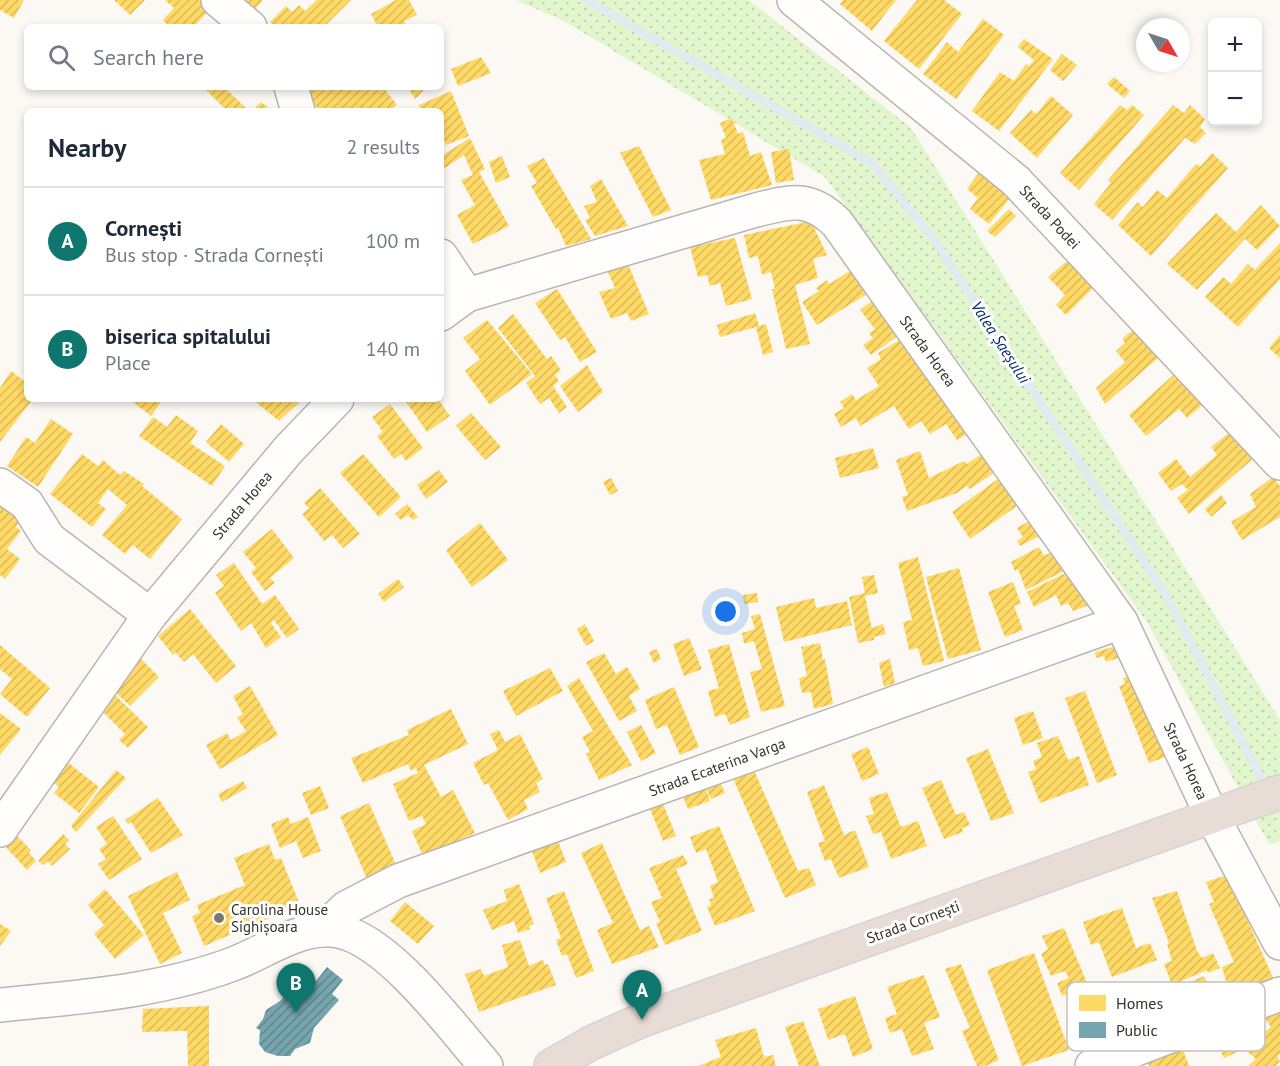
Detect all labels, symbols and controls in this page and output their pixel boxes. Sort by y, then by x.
north arrow [1136,18,1190,72]
map controls [1208,18,1262,126]
button: + [1208,18,1262,72]
search box [24,24,444,90]
icon: search [45,41,78,74]
text: Search here [93,43,204,71]
button: − [1208,72,1262,126]
text: Nearby [48,131,126,164]
text: 2 results [347,134,420,160]
street label: Strada Podei [1016,181,1084,253]
text: Cornești [105,214,182,242]
text: A [61,228,74,254]
text: 100 m [366,228,420,254]
text: Bus stop · Strada Cornești [105,242,324,268]
water label: Valea Șaeșului [967,297,1035,388]
street label: Strada Horea [896,312,960,390]
text: biserica spitalului [105,322,271,350]
text: B [62,336,73,362]
text: 140 m [366,336,420,362]
text: Place [105,350,151,376]
street label: Strada Horea [208,467,276,543]
your location [711,597,740,626]
street label: Strada Horea [1160,719,1212,803]
street label: Strada Ecaterina Varga [646,733,788,801]
street label: Strada Cornești [864,896,962,948]
place label: Carolina House Sighișoara [231,900,328,936]
marker: Carolina House Sighișoara [212,911,226,925]
pin: B [276,964,316,1013]
pin: A [622,970,662,1020]
legend [1067,982,1265,1051]
text: Homes [1116,993,1163,1013]
text: Public [1116,1020,1158,1040]

